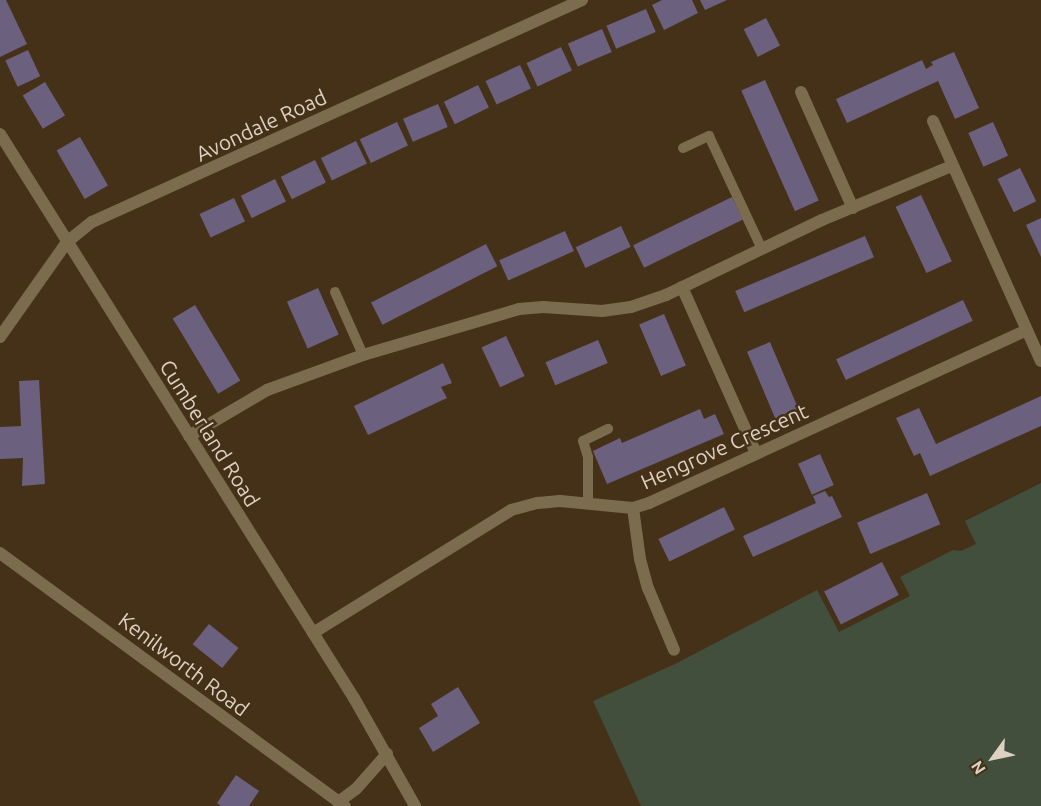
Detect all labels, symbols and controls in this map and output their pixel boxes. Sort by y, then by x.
street label: Avondale Road [192,84,330,166]
street label: Cumberland Road [155,355,265,511]
street label: Hengrove Crescent [637,398,811,494]
street label: Kenilworth Road [114,607,254,721]
north arrow [963,728,1023,788]
text: N [967,758,989,778]

